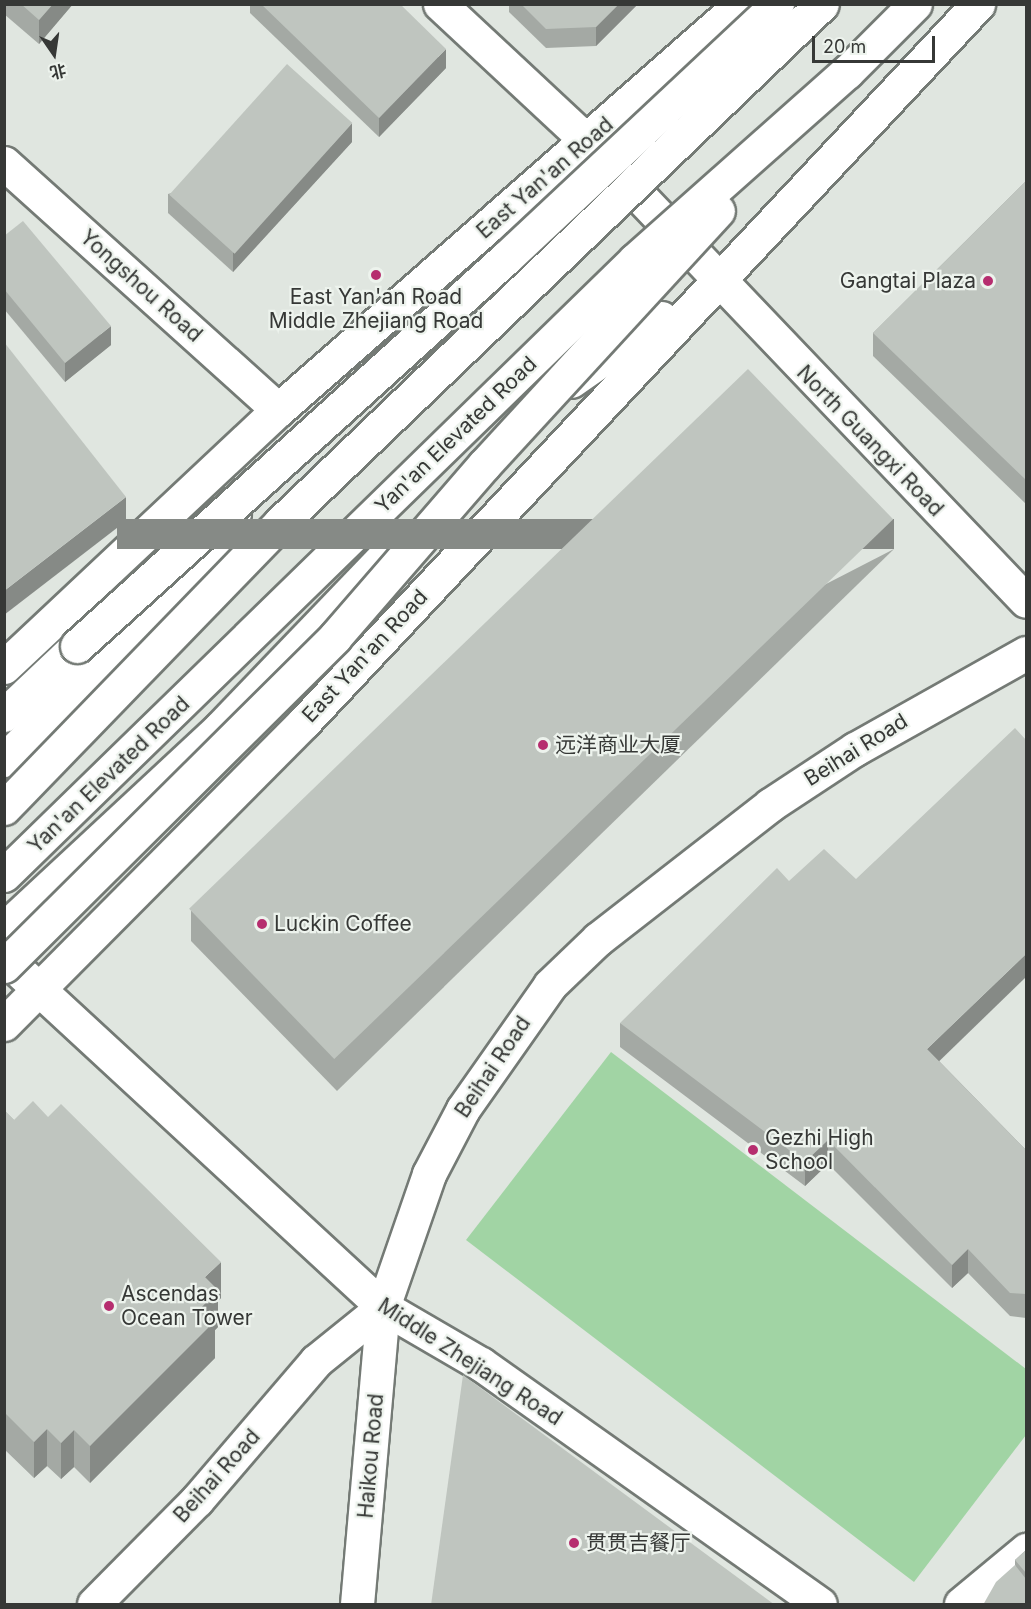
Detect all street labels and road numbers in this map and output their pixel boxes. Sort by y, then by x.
street label: East Yan'an Road [472,112,618,244]
street label: Yongshou Road [75,225,207,347]
street label: Yan'an Elevated Road [370,351,542,519]
street label: North Guangxi Road [791,360,949,522]
street label: East Yan'an Road [297,584,433,728]
street label: Yan'an Elevated Road [23,691,195,859]
street label: Beihai Road [800,708,912,792]
street label: Beihai Road [450,1011,536,1123]
street label: Middle Zhejiang Road [373,1293,567,1431]
street label: Haikou Road [353,1393,389,1519]
street label: Beihai Road [169,1424,265,1528]

